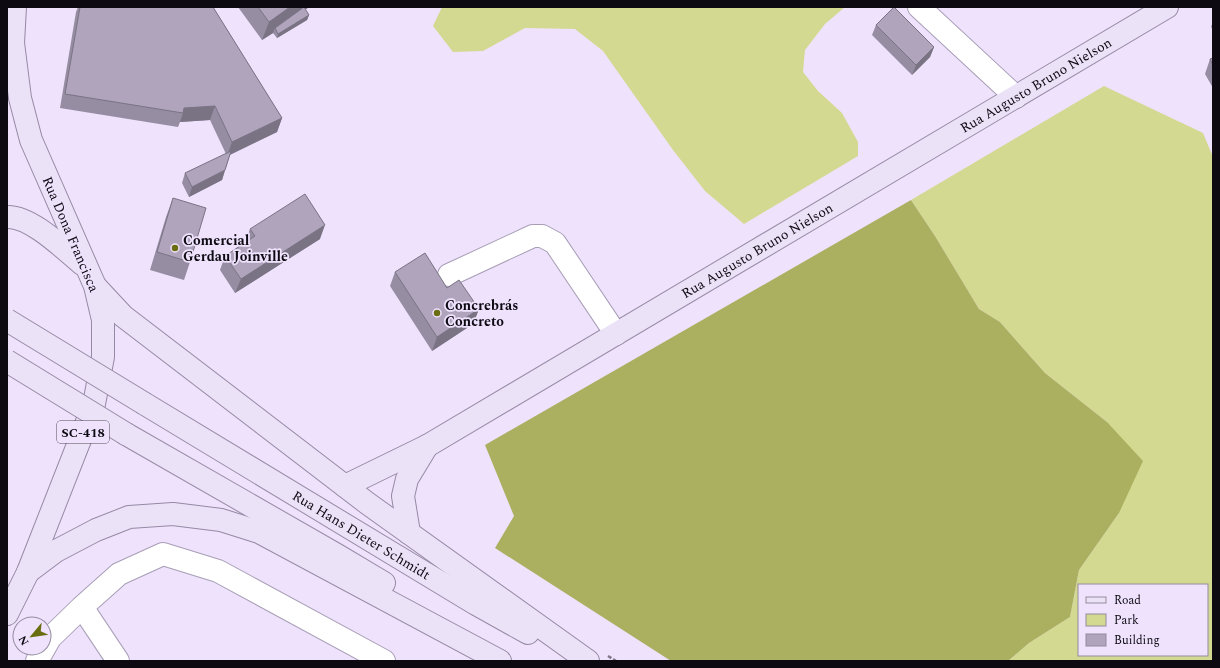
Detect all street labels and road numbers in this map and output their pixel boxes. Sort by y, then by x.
street label: Rua Augusto Bruno Nielson [956,32,1116,139]
street label: Rua Dona Francisca [37,173,104,295]
street label: Rua Augusto Bruno Nielson [677,197,837,304]
road number: SC-418 [57,421,109,443]
street label: Rua Hans Dieter Schmidt [288,485,434,585]

